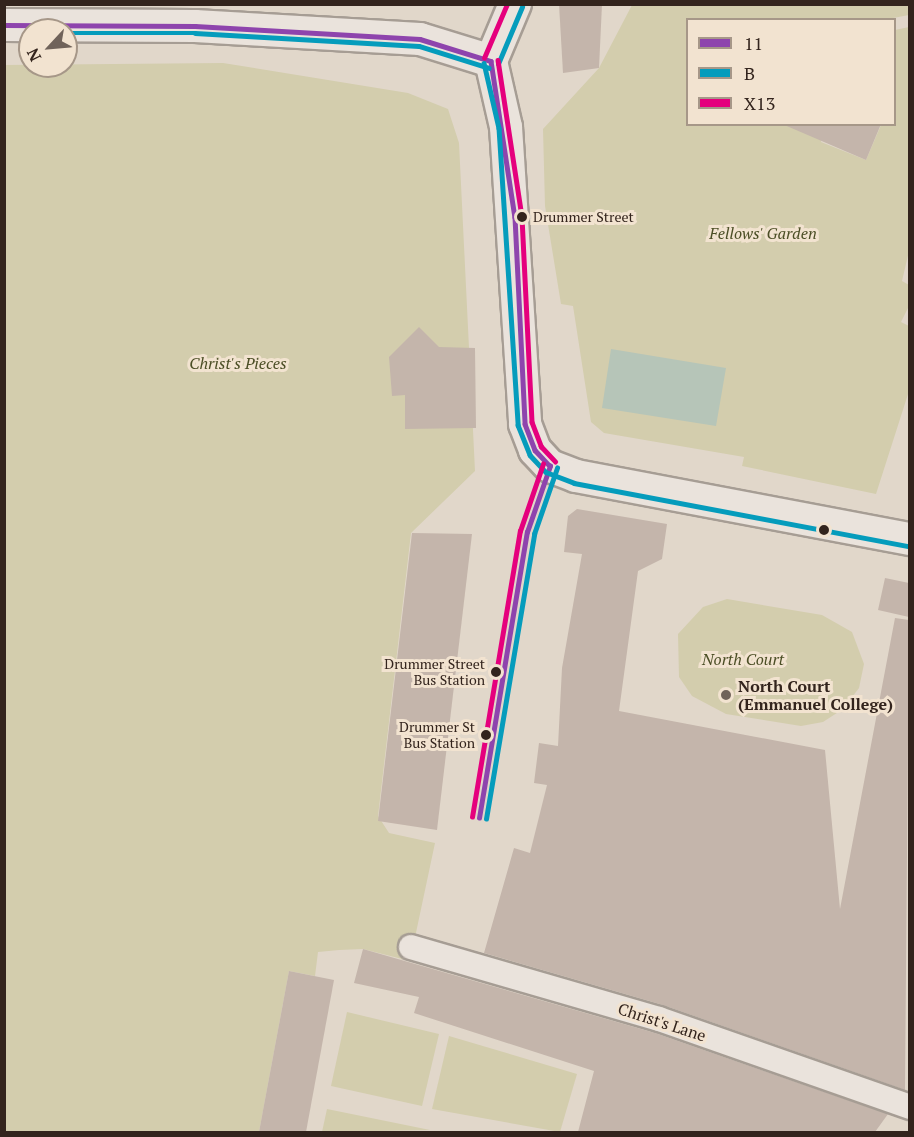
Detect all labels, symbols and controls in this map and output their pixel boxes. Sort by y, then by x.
north arrow [18,18,78,78]
legend [686,18,896,126]
text: 11 [744,31,763,55]
text: N [21,45,46,65]
text: B [744,61,755,85]
text: X13 [744,91,775,115]
place label: Drummer Street [533,209,634,225]
marker: Drummer Street [516,211,528,223]
park label: Fellows' Garden [709,223,817,243]
park label: Christ's Pieces [189,353,287,373]
unlabelled marker [818,524,830,536]
park label: North Court [702,649,784,669]
place label: Drummer Street Bus Station [384,656,485,688]
marker: Drummer Street Bus Station [490,666,502,678]
place label: North Court (Emmanuel College) [738,676,893,714]
marker: North Court (Emmanuel College) [719,688,733,702]
place label: Drummer St Bus Station [399,719,475,752]
marker: Drummer St Bus Station [480,729,492,741]
street label: Christ's Lane [616,999,708,1045]

